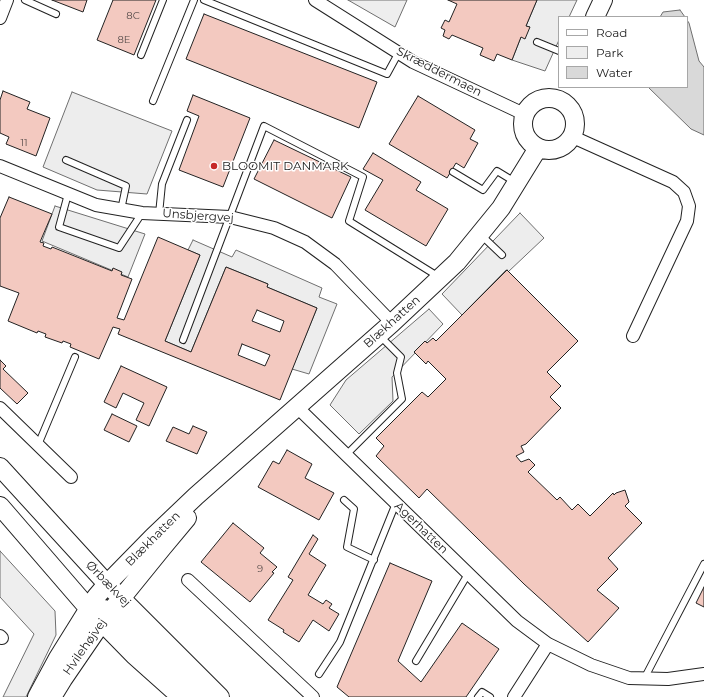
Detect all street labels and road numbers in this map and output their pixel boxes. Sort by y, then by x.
street label: Skræddermaen [394,44,484,100]
street label: Unsbjergvej [162,206,234,226]
street label: Blækhatten [361,293,423,351]
street label: Agerhatten [391,499,451,557]
street label: Blækhatten [123,509,183,569]
street label: Ørbækvej [83,558,133,610]
street label: Hvilehøjvej [60,616,110,678]

